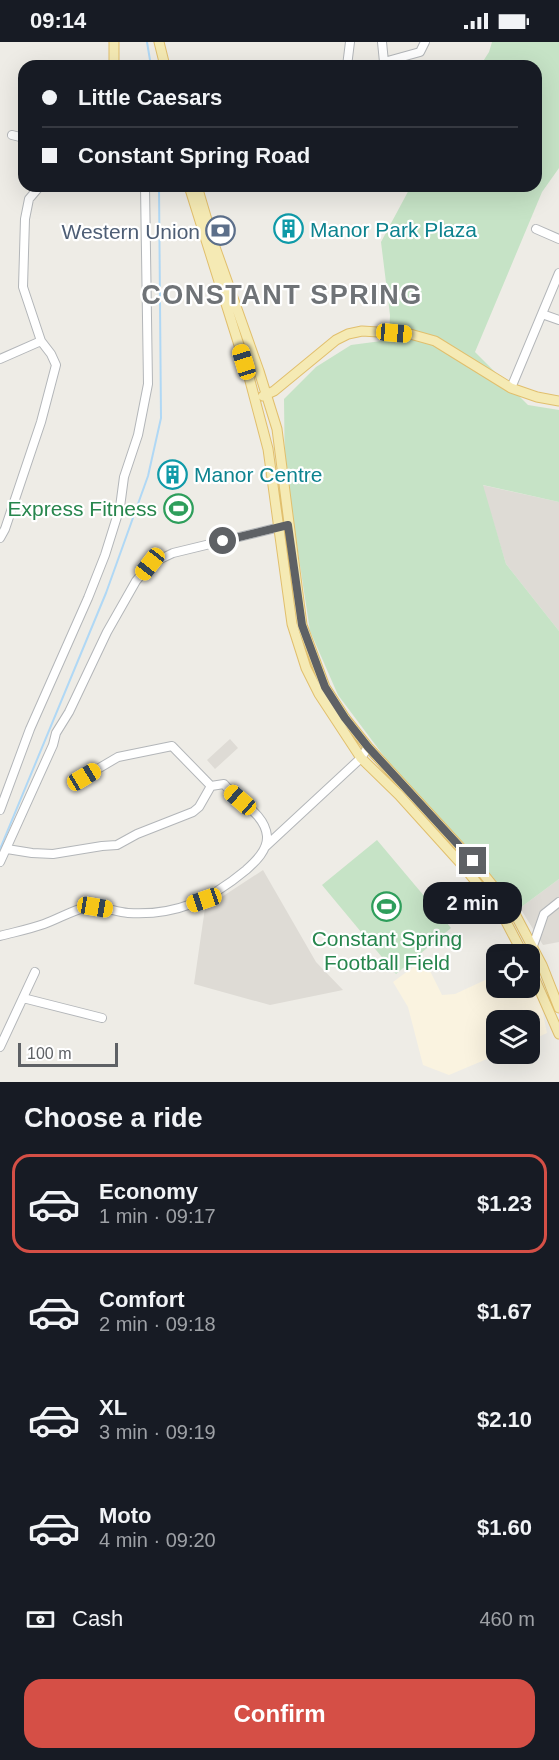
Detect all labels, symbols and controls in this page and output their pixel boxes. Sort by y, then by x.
text: 09:14 [30,8,86,33]
text: Little Caesars [78,85,222,110]
text: Constant Spring Road [78,143,310,168]
building icon: Manor Park Plaza [273,213,305,245]
bank icon: Western Union [205,215,237,247]
place label: Manor Park Plaza [310,218,477,241]
place label: Western Union [61,220,200,243]
district label: CONSTANT SPRING [141,280,423,310]
car [375,322,413,344]
car [230,342,258,382]
building icon: Manor Centre [157,458,189,490]
place label: Manor Centre [194,463,322,486]
sports icon: Express Fitness [162,492,194,524]
place label: Express Fitness [8,497,157,520]
route start [209,527,236,554]
car [132,544,168,584]
car [64,760,104,794]
car [221,781,259,819]
route end [459,847,486,874]
callout: 2 min [424,882,522,924]
car [184,886,224,914]
sports icon: Constant Spring Football Field [371,891,403,923]
text: 2 min [446,892,499,914]
car [76,895,114,919]
place label: Constant Spring Football Field [312,927,462,974]
map controls [486,944,540,1064]
button: locate [486,944,540,998]
button: layers [486,1010,540,1064]
scale bar [18,1040,118,1067]
text: 100 m [27,1045,71,1062]
text: Choose a ride [24,1103,203,1133]
icon: car [27,1177,81,1231]
text: Economy [99,1179,198,1204]
text: $1.23 [477,1191,532,1216]
text: 1 min · 09:17 [99,1205,216,1227]
icon: car [27,1285,81,1339]
text: Comfort [99,1287,185,1312]
text: $1.67 [477,1299,532,1324]
text: 2 min · 09:18 [99,1313,216,1335]
icon: car [27,1393,81,1447]
text: XL [99,1395,127,1420]
text: $2.10 [477,1407,532,1432]
text: 3 min · 09:19 [99,1421,216,1443]
icon: car [27,1501,81,1555]
text: Moto [99,1503,152,1528]
text: $1.60 [477,1515,532,1540]
text: 4 min · 09:20 [99,1529,216,1551]
icon: cash [24,1603,57,1636]
text: Cash [72,1606,123,1631]
text: 460 m [479,1608,535,1630]
button: Confirm [24,1679,535,1748]

